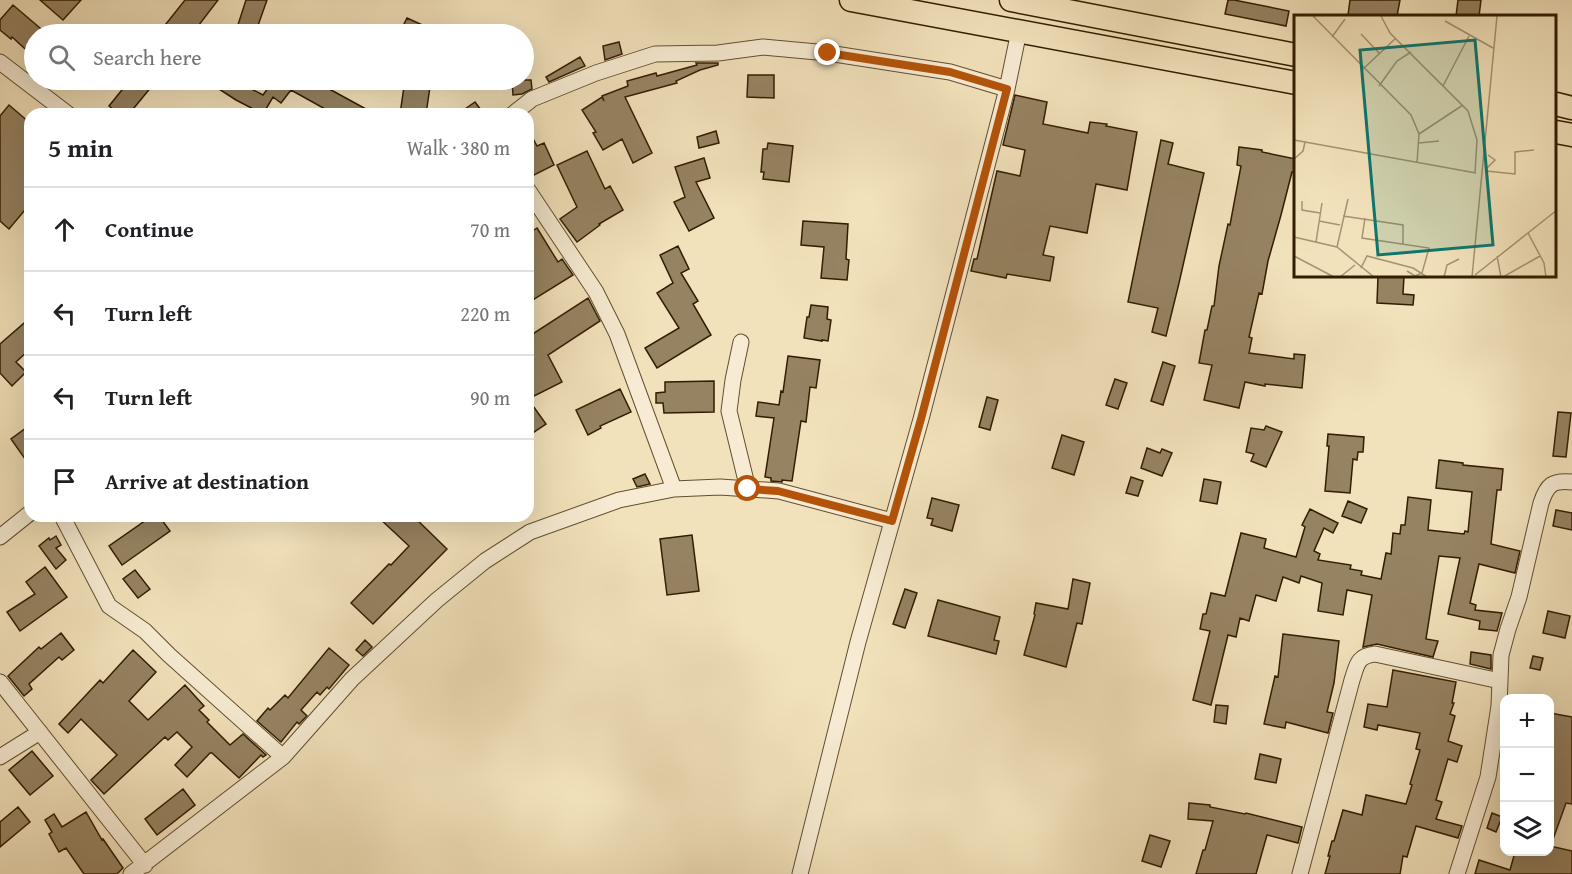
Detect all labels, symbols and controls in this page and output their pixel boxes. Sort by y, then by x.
inset map [1294,15,1557,278]
search box [24,24,534,90]
route end [814,39,840,65]
icon: search [45,41,78,74]
text: Search here [93,41,202,73]
text: 5 min [48,128,113,167]
text: Walk · 380 m [407,133,510,162]
icon: ahead [48,213,81,246]
text: Continue [105,213,194,245]
text: 70 m [470,215,510,244]
icon: left [48,297,81,330]
text: Turn left [105,297,192,329]
text: 220 m [460,299,510,328]
icon: left [48,381,81,414]
text: Turn left [105,381,192,413]
text: 90 m [470,383,510,412]
icon: arrive [48,465,81,498]
text: Arrive at destination [105,465,309,497]
route start [734,475,760,501]
map controls [1500,694,1554,856]
button: + [1500,694,1554,748]
button: − [1500,748,1554,802]
button: layers [1500,802,1554,856]

